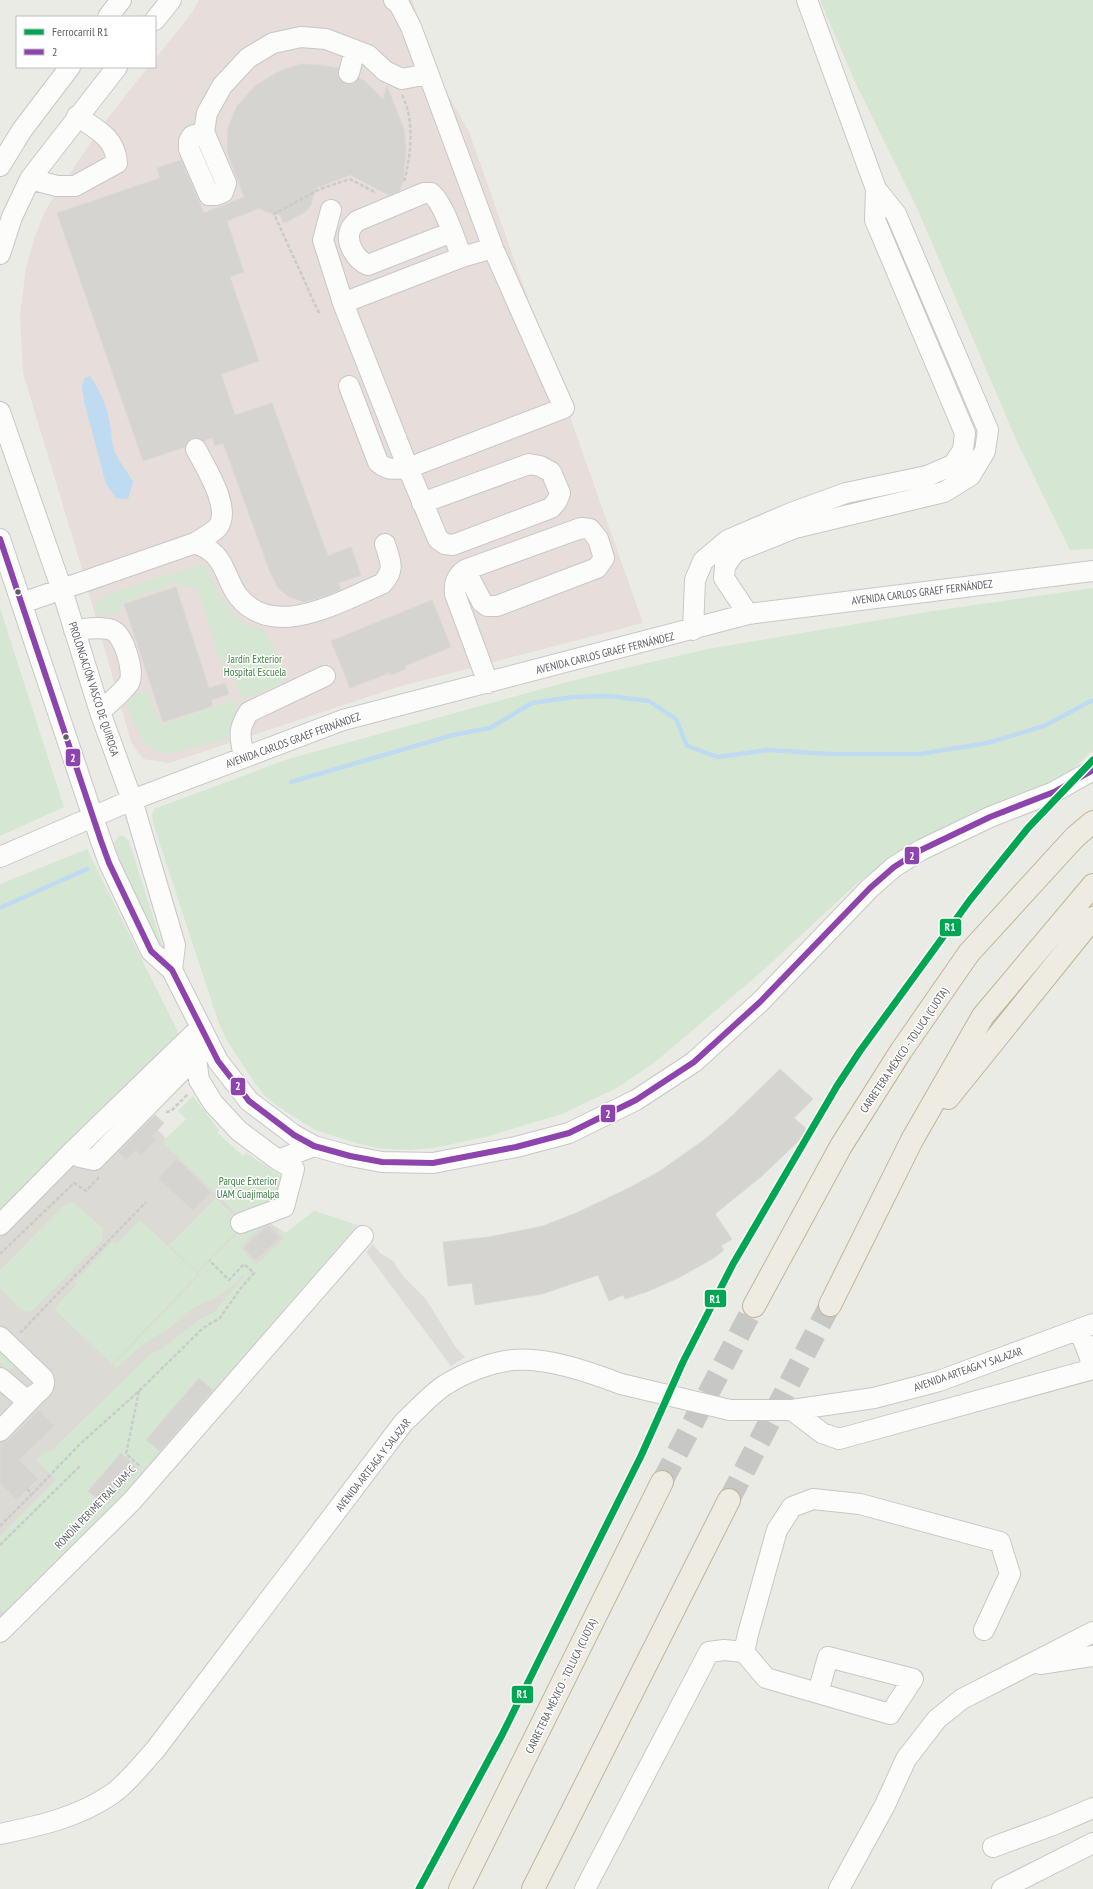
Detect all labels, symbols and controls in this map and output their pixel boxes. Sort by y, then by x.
legend [16,16,156,68]
text: Ferrocarril R1 [52,24,108,39]
text: 2 [52,44,57,59]
street label: AVENIDA CARLOS GRAEF FERNÁNDEZ [851,576,994,608]
unlabelled marker [13,587,23,597]
street label: PROLONGACIÓN VASCO DE QUIROGA [66,620,123,759]
street label: AVENIDA CARLOS GRAEF FERNÁNDEZ [534,629,676,677]
park label: Jardín Exterior Hospital Escuela [224,652,286,679]
street label: AVENIDA CARLOS GRAEF FERNÁNDEZ [224,709,362,771]
unlabelled marker [61,732,71,742]
line badge: 2 [65,748,81,767]
text: 2 [70,751,76,765]
line badge: 2 [904,846,920,865]
text: 2 [909,849,915,863]
line badge: R1 [939,918,962,937]
text: R1 [945,920,955,934]
street label: CARRETERA MÉXICO - TOLUCA (CUOTA) [857,984,951,1115]
line badge: 2 [230,1077,246,1096]
text: 2 [235,1079,241,1093]
line badge: 2 [600,1104,616,1123]
text: 2 [605,1107,611,1121]
park label: Parque Exterior UAM Cuajimalpa [217,1174,279,1201]
line badge: R1 [704,1289,727,1308]
text: R1 [710,1292,720,1306]
street label: AVENIDA ARTEAGA Y SALAZAR [912,1344,1024,1394]
street label: AVENIDA ARTEAGA Y SALAZAR [332,1416,414,1514]
street label: RONDÍN PERIMETRAL UAM-C [52,1462,138,1552]
street label: CARRETERA MÉXICO - TOLUCA (CUOTA) [522,1616,600,1756]
line badge: R1 [511,1685,534,1704]
text: R1 [517,1687,527,1701]

